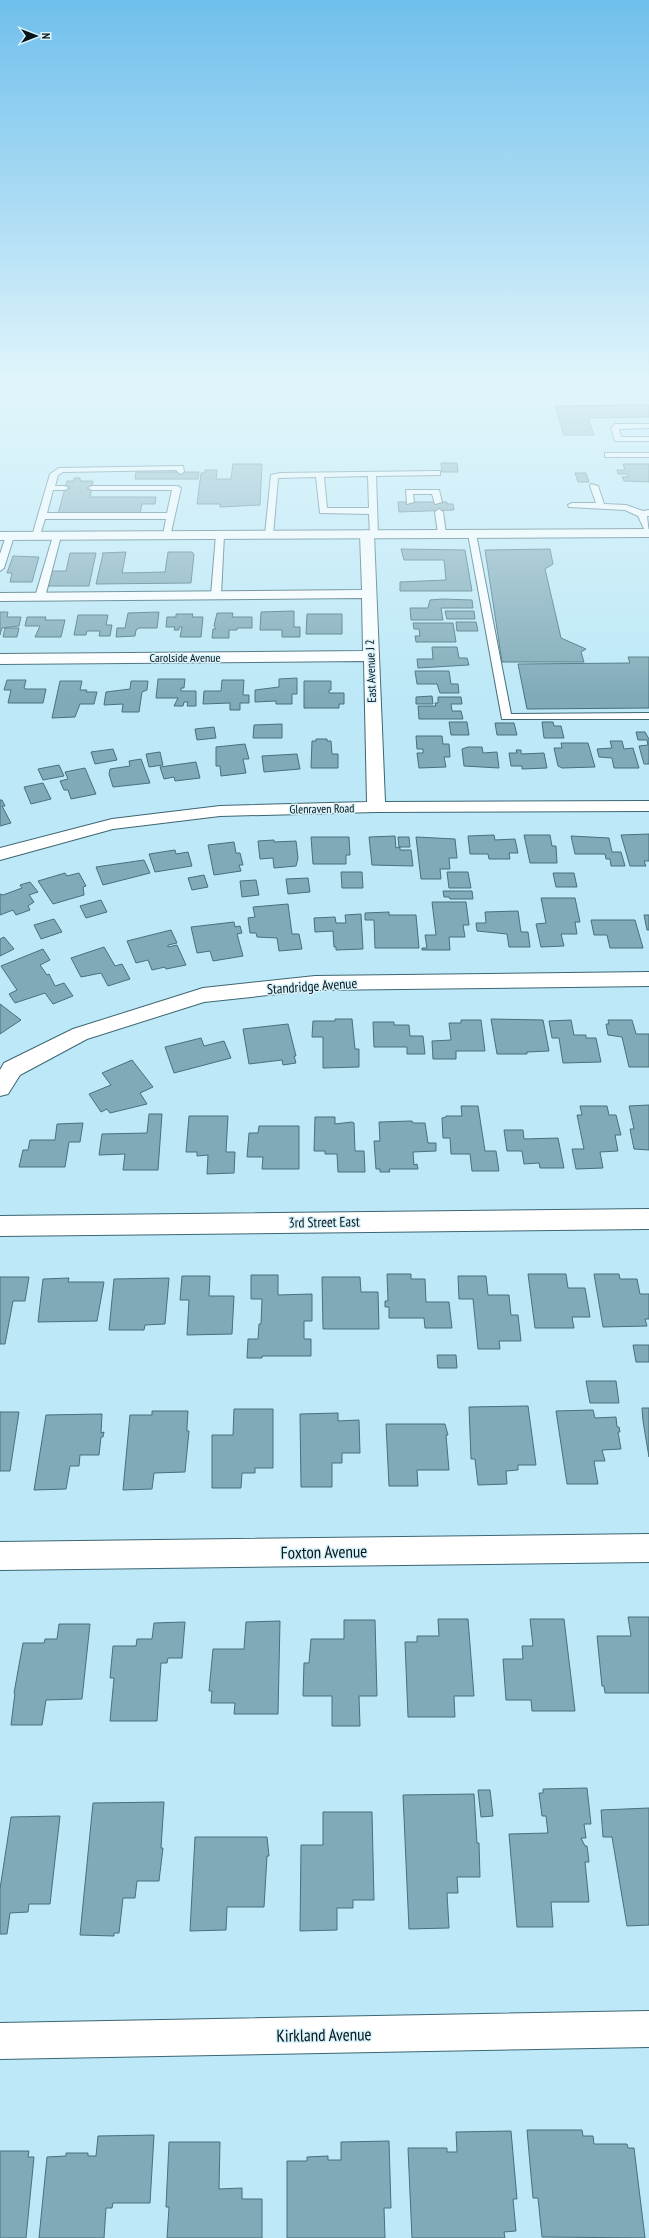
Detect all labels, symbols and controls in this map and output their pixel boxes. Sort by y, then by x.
north arrow [16,16,56,56]
text: N [39,33,53,39]
street label: East Avenue J 2 [362,639,379,703]
street label: Carolside Avenue [150,650,220,665]
street label: Glenraven Road [289,800,355,817]
street label: Standridge Avenue [266,974,358,998]
street label: 3rd Street East [288,1212,360,1232]
street label: Foxton Avenue [281,1540,367,1564]
street label: Kirkland Avenue [276,2023,372,2047]

